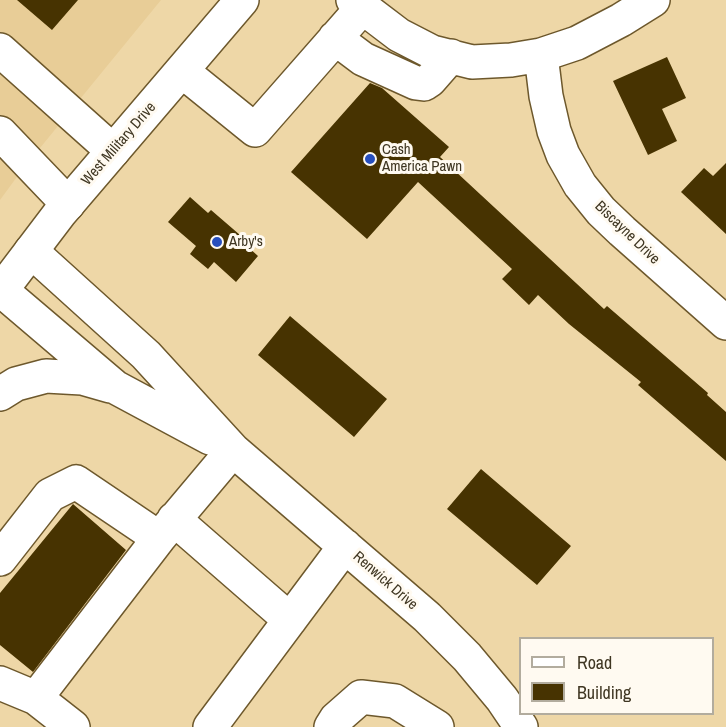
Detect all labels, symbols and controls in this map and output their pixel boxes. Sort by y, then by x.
street label: West Military Drive [78,99,160,189]
place label: Cash America Pawn [382,141,462,176]
marker: Cash America Pawn [363,152,377,166]
street label: Biscayne Drive [591,198,663,268]
place label: Arby's [229,233,263,251]
marker: Arby's [210,235,224,249]
street label: Renwick Drive [349,548,421,614]
legend [519,637,714,715]
text: Road [577,650,612,675]
text: Building [577,680,631,705]

